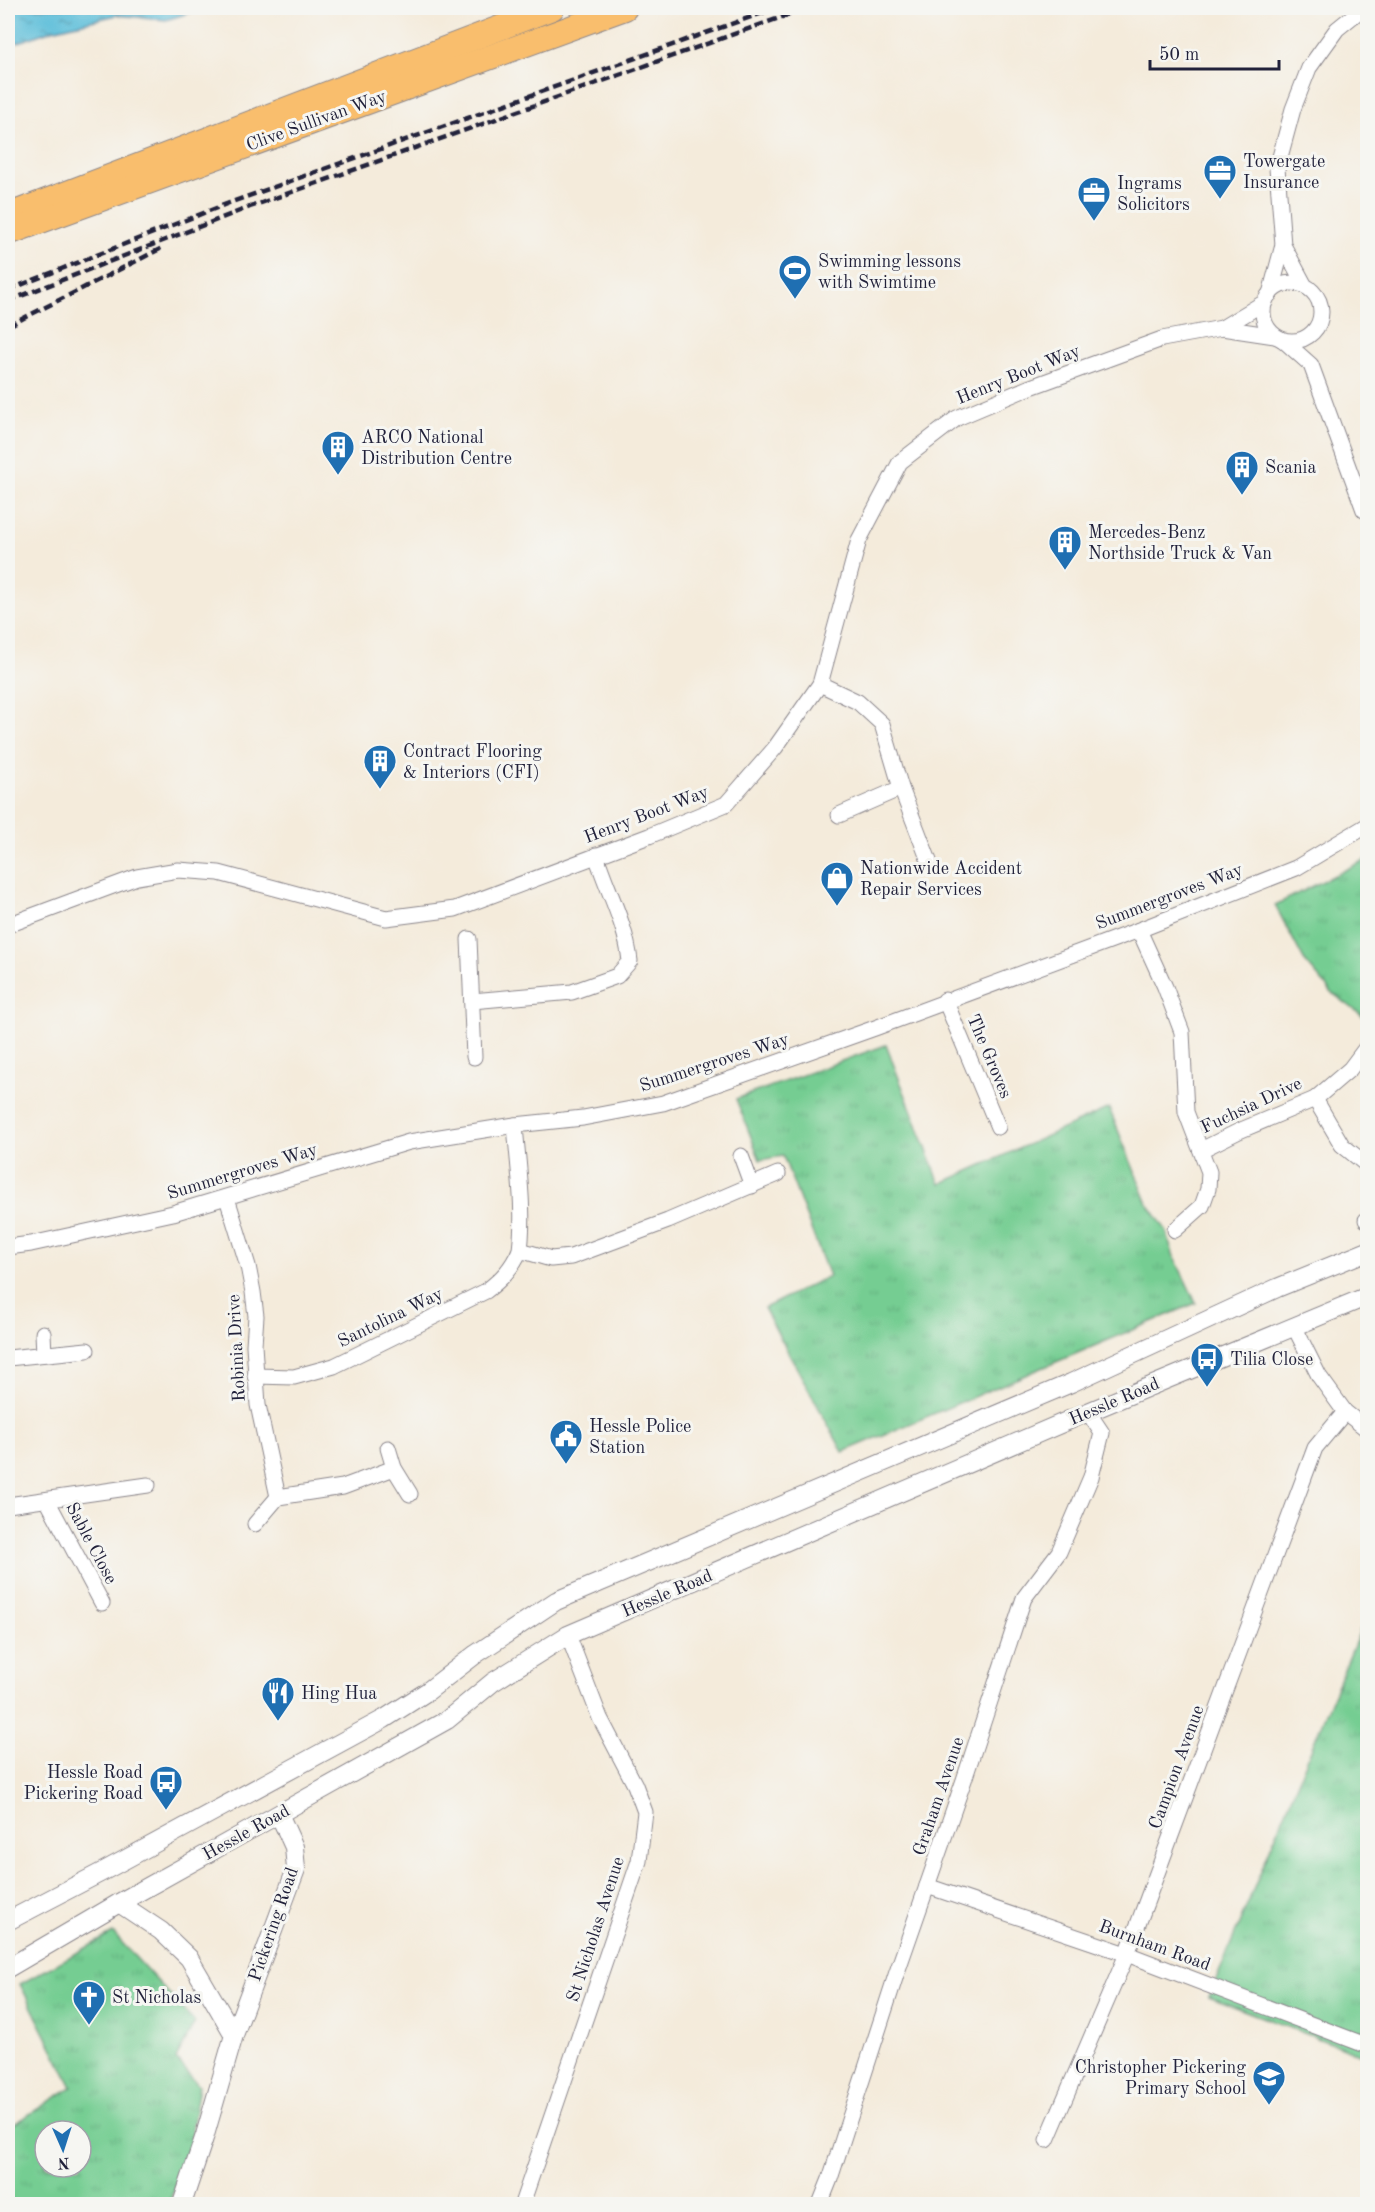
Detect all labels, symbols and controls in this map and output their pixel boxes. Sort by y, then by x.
scale bar [1150,33,1279,71]
text: 50 m [1159,46,1199,64]
street label: Clive Sullivan Way [244,87,389,155]
office icon: Towergate Insurance [1202,153,1238,200]
place label: Towergate Insurance [1243,153,1325,192]
office icon: Ingrams Solicitors [1076,175,1112,222]
place label: Ingrams Solicitors [1117,175,1190,214]
sports icon: Swimming lessons with Swimtime [777,253,813,300]
place label: Swimming lessons with Swimtime [818,253,961,292]
street label: Henry Boot Way [954,342,1083,408]
building icon: ARCO National Distribution Centre [320,429,356,476]
place label: ARCO National Distribution Centre [361,429,512,468]
building icon: Scania [1224,449,1260,496]
place label: Scania [1265,459,1316,477]
building icon: Mercedes-Benz Northside Truck & Van [1047,524,1083,571]
place label: Mercedes-Benz Northside Truck & Van [1088,524,1272,563]
building icon: Contract Flooring & Interiors (CFI) [362,743,398,790]
place label: Contract Flooring & Interiors (CFI) [403,743,542,782]
street label: Henry Boot Way [582,783,711,847]
shop icon: Nationwide Accident Repair Services [819,860,855,907]
place label: Nationwide Accident Repair Services [860,860,1022,899]
street label: Summergroves Way [1093,860,1246,933]
street label: The Groves [963,1012,1015,1101]
street label: Summergroves Way [637,1030,792,1096]
street label: Fuchsia Drive [1198,1075,1305,1137]
street label: Summergroves Way [165,1140,320,1203]
street label: Santolina Way [335,1285,446,1351]
street label: Robinia Drive [225,1294,249,1402]
bus stop icon: Tilia Close [1189,1341,1225,1388]
place label: Tilia Close [1230,1351,1313,1369]
street label: Hessle Road [1067,1375,1162,1429]
public building icon: Hessle Police Station [548,1418,584,1465]
place label: Hessle Police Station [589,1418,691,1457]
street label: Sable Close [62,1500,120,1587]
street label: Hessle Road [620,1567,715,1621]
restaurant icon: Hing Hua [260,1675,296,1722]
place label: Hing Hua [301,1685,377,1703]
street label: Campion Avenue [1146,1703,1208,1832]
street label: Graham Avenue [910,1735,968,1858]
place label: Hessle Road Pickering Road [24,1764,143,1803]
bus stop icon: Hessle Road Pickering Road [148,1764,184,1811]
street label: Hessle Road [200,1802,293,1864]
street label: St Nicholas Avenue [564,1854,628,2004]
street label: Pickering Road [246,1865,302,1984]
street label: Burnham Road [1096,1917,1213,1974]
church icon: St Nicholas [71,1979,107,2026]
place label: St Nicholas [112,1989,202,2007]
place label: Christopher Pickering Primary School [1075,2059,1246,2098]
school or university icon: Christopher Pickering Primary School [1251,2059,1287,2106]
north arrow [33,2119,93,2179]
text: N [56,2154,70,2170]

